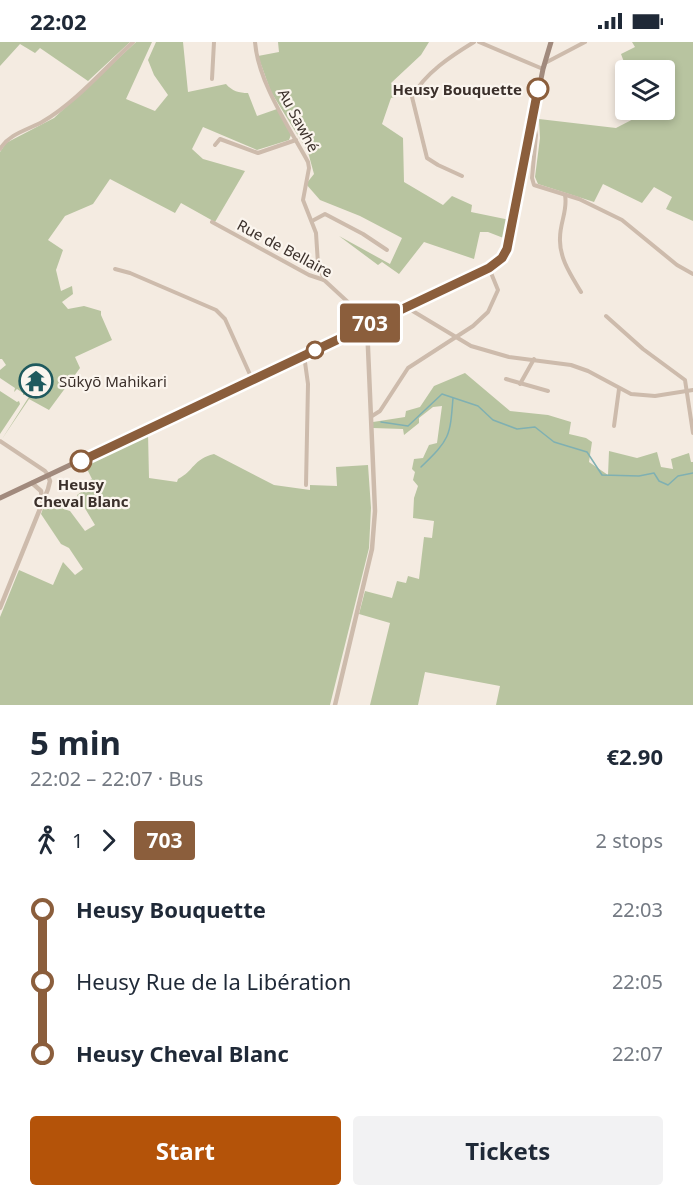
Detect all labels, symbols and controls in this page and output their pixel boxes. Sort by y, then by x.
text: 22:02 [30,6,87,36]
map controls [615,60,675,120]
button: layers [615,60,675,120]
marker: Heusy Bouquette [527,78,549,100]
place label: Heusy Bouquette [393,79,522,99]
street label: Au Sawhé [274,85,324,155]
street label: Rue de Bellaire [234,214,336,282]
line badge: 703 [336,304,404,342]
text: 703 [352,309,388,337]
unlabelled marker [306,341,324,359]
temple icon: Sūkyō Mahikari [18,363,54,399]
place label: Sūkyō Mahikari [59,371,167,391]
marker: Heusy Cheval Blanc [70,450,92,472]
place label: Heusy Cheval Blanc [34,474,129,511]
text: 5 min [30,720,121,765]
text: €2.90 [606,741,663,771]
text: 22:02 – 22:07 · Bus [30,765,203,792]
icon: walk [30,824,63,857]
icon: forward [92,824,125,857]
text: 703 [146,826,183,854]
text: 1 [72,827,83,854]
text: 2 stops [596,827,663,854]
text: Heusy Bouquette [76,894,266,924]
text: 22:03 [612,896,663,923]
text: Heusy Rue de la Libération [76,966,351,996]
text: 22:05 [612,968,663,995]
text: Heusy Cheval Blanc [76,1038,289,1068]
text: 22:07 [612,1040,663,1067]
button: Start [30,1116,341,1185]
button: Tickets [353,1116,663,1185]

